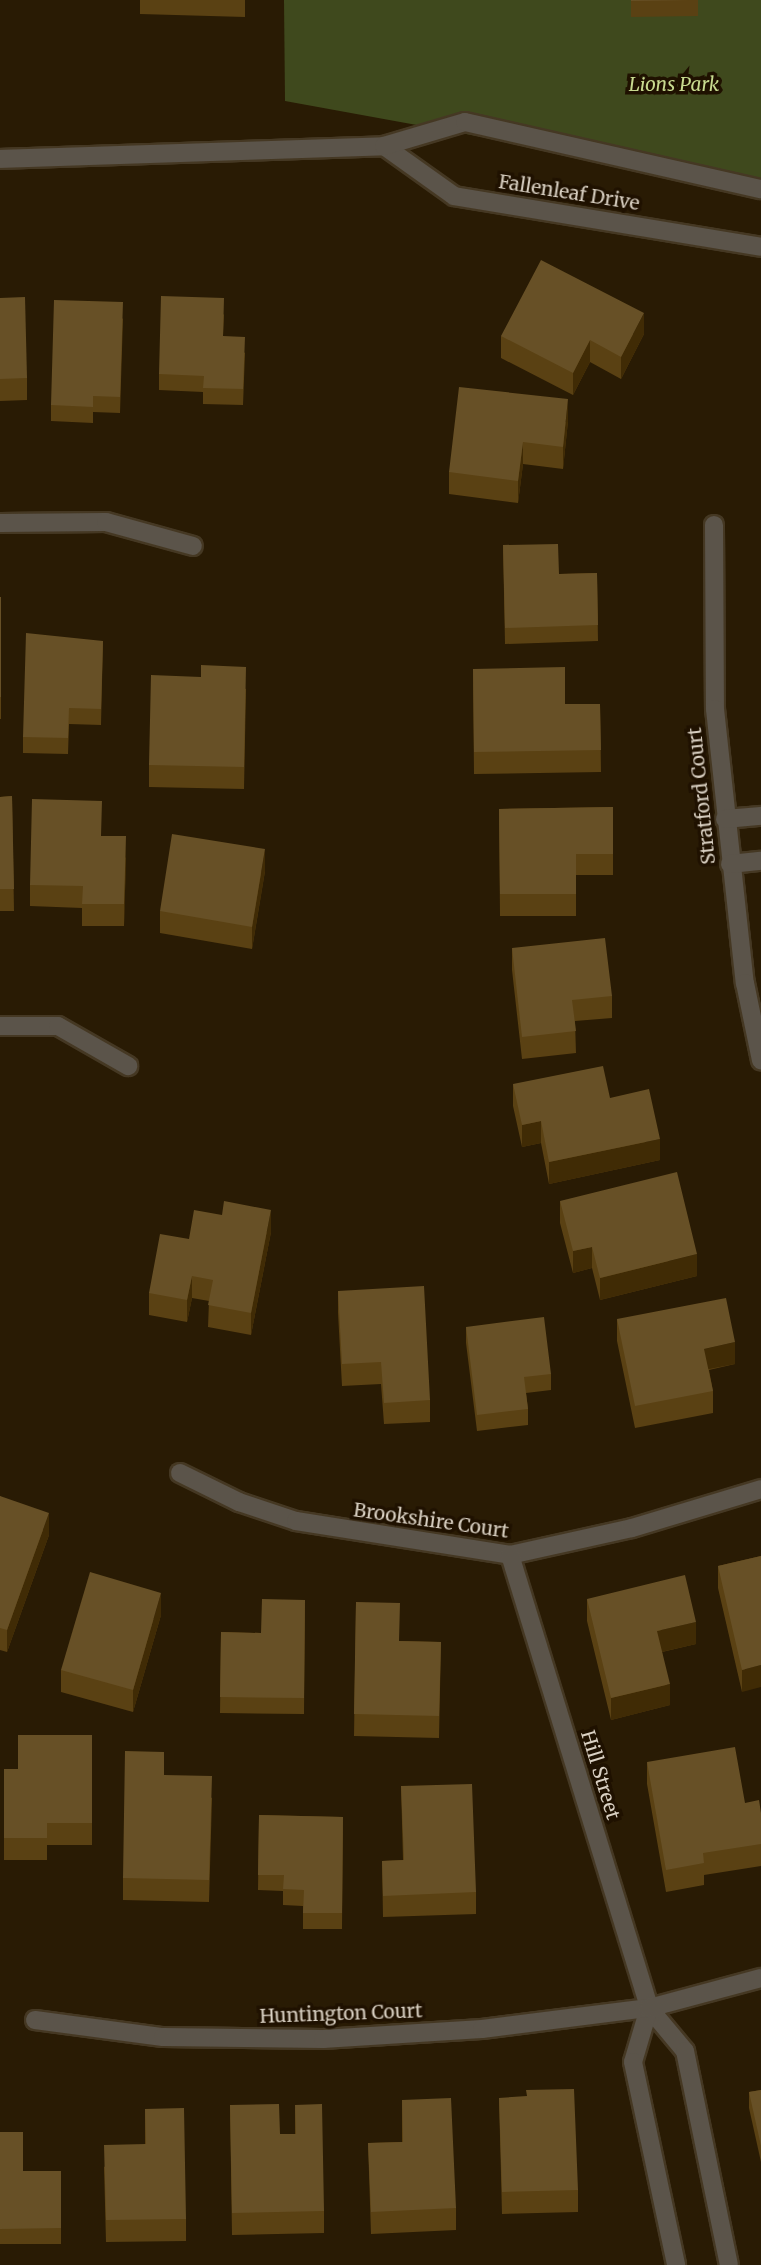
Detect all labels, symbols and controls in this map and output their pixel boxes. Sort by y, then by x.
park label: Lions Park [629,74,719,96]
street label: Fallenleaf Drive [497,171,641,215]
street label: Stratford Court [683,726,721,866]
street label: Brookshire Court [352,1499,510,1543]
street label: Hill Street [576,1728,624,1822]
street label: Huntington Court [259,2000,423,2028]

